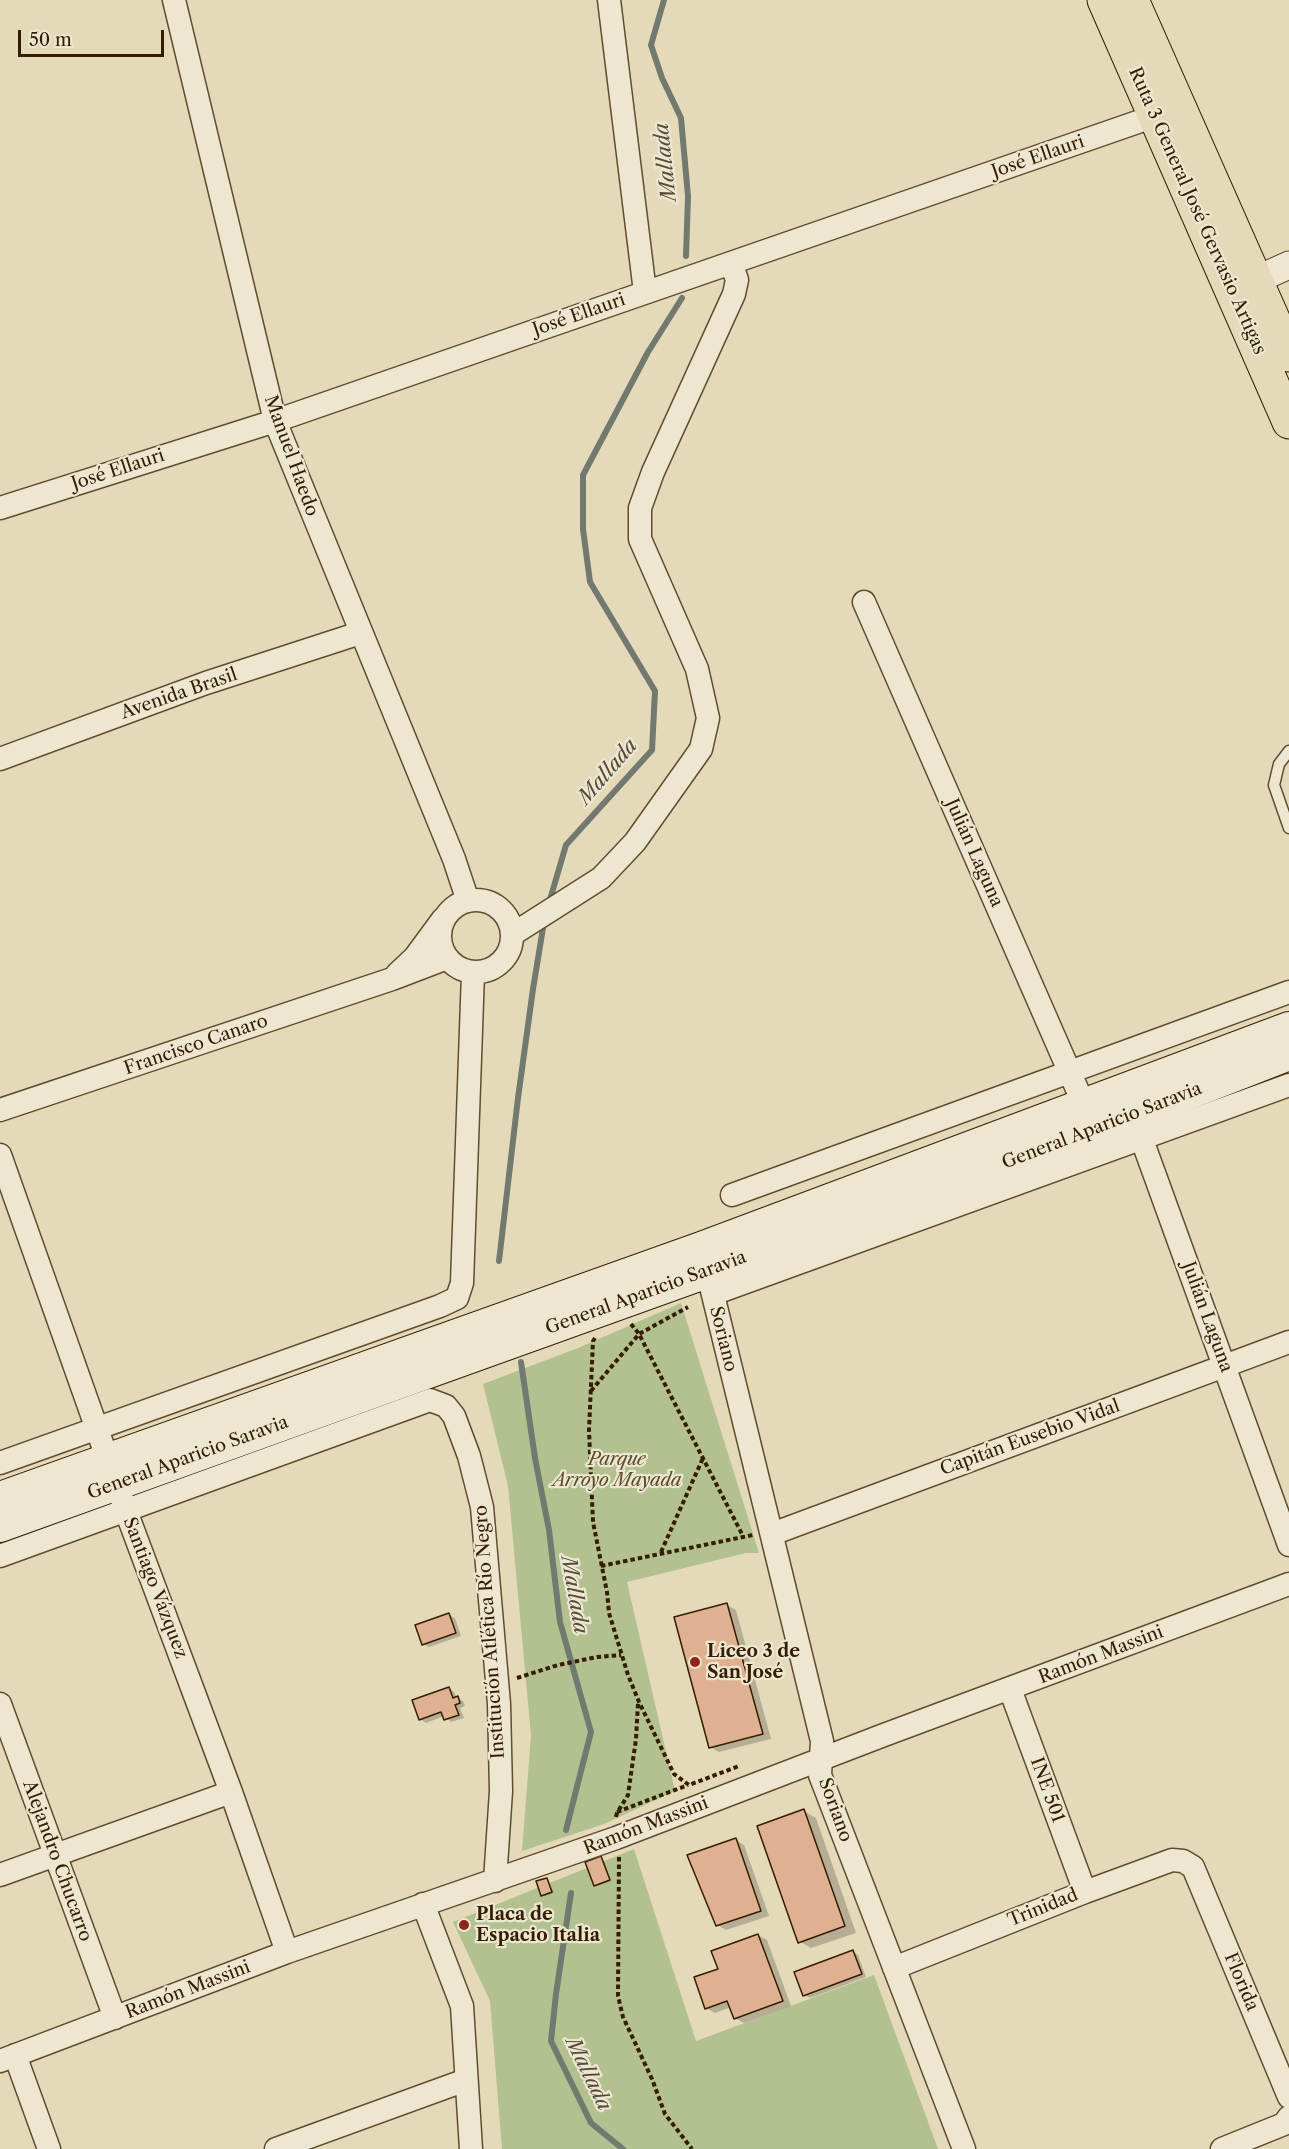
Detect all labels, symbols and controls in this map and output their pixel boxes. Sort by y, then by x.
scale bar [21,18,166,56]
text: 50 m [29,29,72,51]
street label: Ruta 3 General José Gervasio Artigas [1124,64,1270,358]
water label: Mallada [650,122,682,202]
street label: José Ellauri [989,131,1087,183]
street label: José Ellauri [530,289,628,341]
street label: Manuel Haedo [259,393,323,519]
street label: José Ellauri [69,445,167,495]
street label: Avenida Brasil [118,664,240,724]
water label: Mallada [573,734,643,810]
street label: Julián Laguna [940,795,1008,911]
street label: Francisco Canaro [121,1010,271,1080]
street label: General Aparicio Saravia [999,1078,1205,1174]
street label: General Aparicio Saravia [543,1247,749,1339]
street label: Julián Laguna [1177,1259,1237,1375]
street label: Soriano [704,1304,742,1374]
street label: Capitán Eusebio Vidal [937,1395,1123,1481]
street label: General Aparicio Saravia [85,1412,291,1504]
park label: Parque Arroyo Mayada [552,1449,682,1492]
street label: Institución Atlética Río Negro [470,1504,510,1760]
street label: Santiago Vázquez [118,1514,192,1662]
water label: Mallada [555,1554,593,1636]
street label: Ramón Massini [1036,1621,1166,1689]
place label: Liceo 3 de San José [707,1641,800,1684]
marker: Liceo 3 de San José [688,1655,702,1669]
street label: INE 501 [1025,1755,1069,1825]
street label: Soriano [813,1775,857,1845]
street label: Alejandro Chucarro [18,1777,96,1945]
street label: Ramón Massini [581,1792,711,1860]
street label: Trinidad [1005,1884,1081,1932]
place label: Placa de Espacio Italia [476,1904,600,1946]
marker: Placa de Espacio Italia [457,1918,471,1932]
street label: Florida [1219,1949,1263,2015]
street label: Ramón Massini [123,1956,253,2024]
water label: Mallada [560,2033,616,2115]

